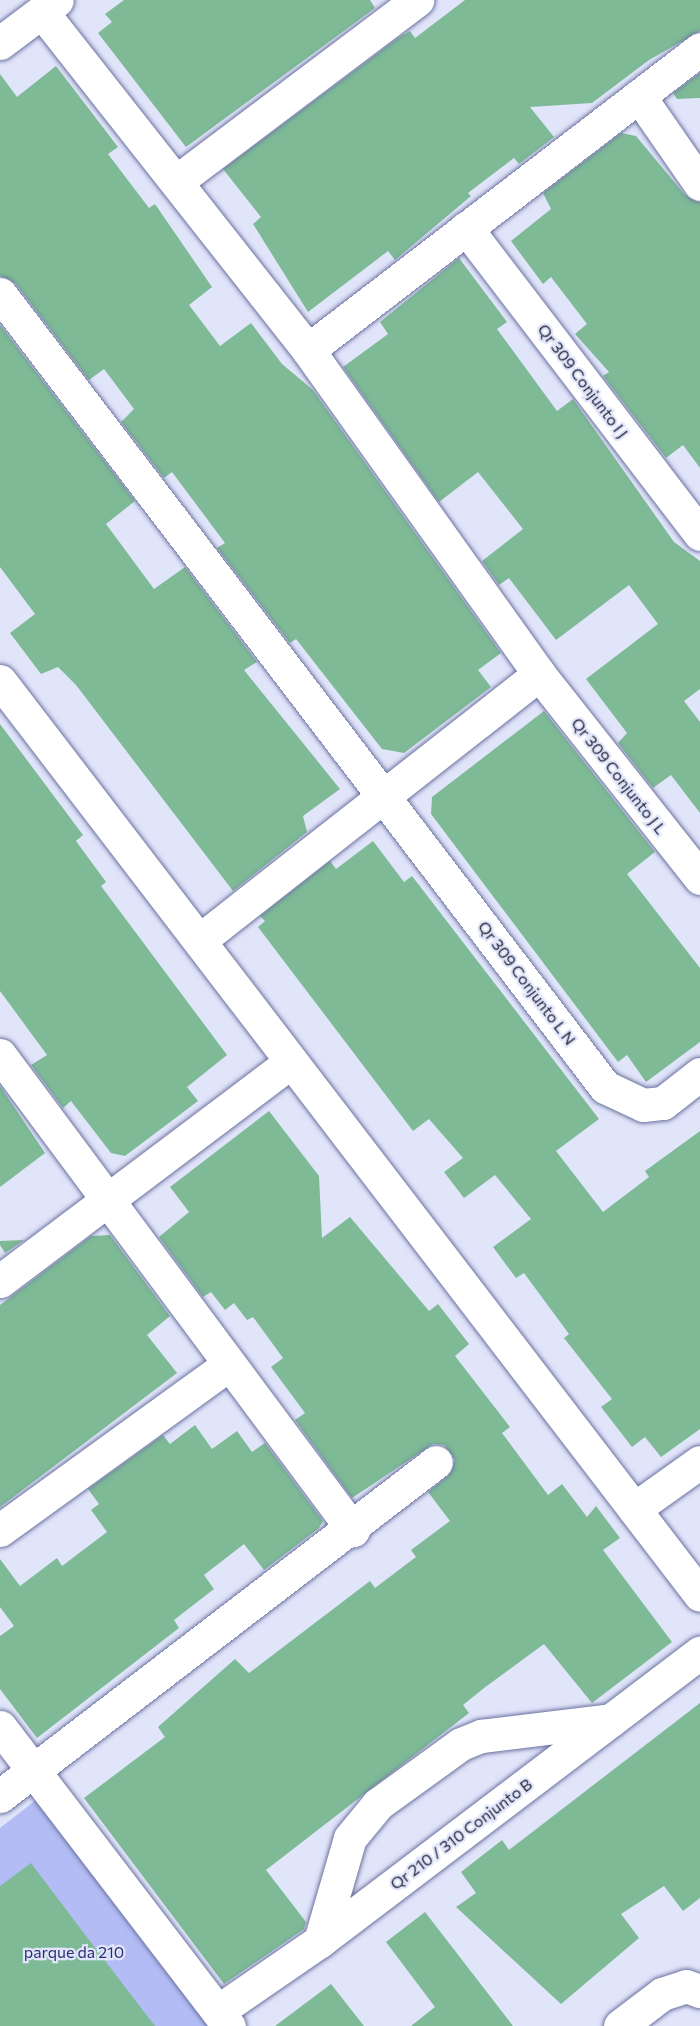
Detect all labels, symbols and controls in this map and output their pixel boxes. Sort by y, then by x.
street label: Qr 309 Conjunto I J [534,320,632,442]
street label: Qr 309 Conjunto J L [568,714,670,838]
street label: Qr 309 Conjunto L N [474,917,580,1049]
street label: Qr 210 / 310 Conjunto B [386,1774,536,1894]
park label: parque da 210 [24,1942,124,1962]

